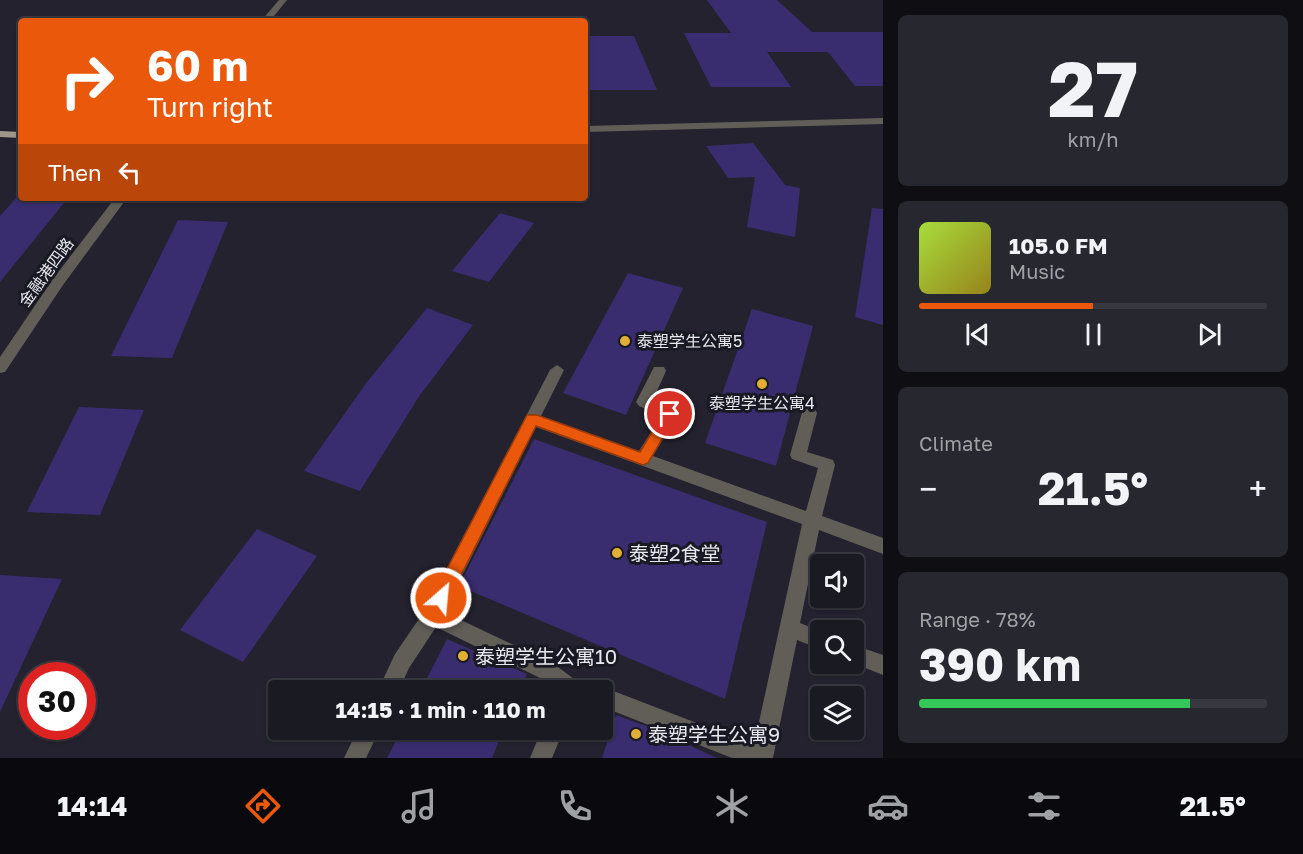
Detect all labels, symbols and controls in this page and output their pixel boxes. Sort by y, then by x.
text: 60 m [147,40,248,90]
text: 27 [1048,41,1138,134]
icon: right [48,42,126,120]
text: Turn right [147,91,273,123]
text: km/h [1068,127,1118,151]
icon: left [113,156,146,189]
text: Then [48,159,101,186]
text: 105.0 FM [1009,232,1108,259]
street label: 金融港四路 [14,234,78,310]
text: Music [1009,259,1065,283]
icon: previous [961,318,994,351]
icon: pause [1077,318,1110,351]
icon: next [1193,318,1226,351]
place label: 泰塑学生公寓5 [637,331,742,351]
marker: 泰塑学生公寓5 [618,334,632,348]
marker: 泰塑学生公寓4 [755,377,769,391]
pin [644,388,695,439]
place label: 泰塑学生公寓4 [709,393,815,413]
icon: arrive [653,397,686,430]
text: Climate [919,431,993,455]
text: 21.5° [1038,461,1148,515]
text: − [919,469,937,508]
text: + [1249,469,1267,508]
place label: 泰塑2食堂 [629,541,721,565]
marker: 泰塑2食堂 [610,546,624,560]
map controls [810,554,864,740]
button: sound [810,554,864,608]
position arrow [409,566,473,630]
text: Range · 78% [919,607,1036,631]
button: search [810,620,864,674]
text: 390 km [919,637,1081,691]
place label: 泰塑学生公寓10 [475,644,617,668]
marker: 泰塑学生公寓10 [456,649,470,663]
speed limit sign: 30 [18,662,96,740]
button: layers [810,686,864,740]
text: 14:15 · 1 min · 110 m [335,696,546,723]
place label: 泰塑学生公寓9 [648,722,780,746]
marker: 泰塑学生公寓9 [629,727,643,741]
icon: directions [242,785,284,827]
icon: music [398,785,440,827]
icon: phone [554,785,596,827]
icon: climate [711,785,753,827]
icon: car [867,785,909,827]
icon: filters [1023,785,1065,827]
text: 14:14 [57,790,127,822]
text: 21.5° [1180,790,1246,822]

